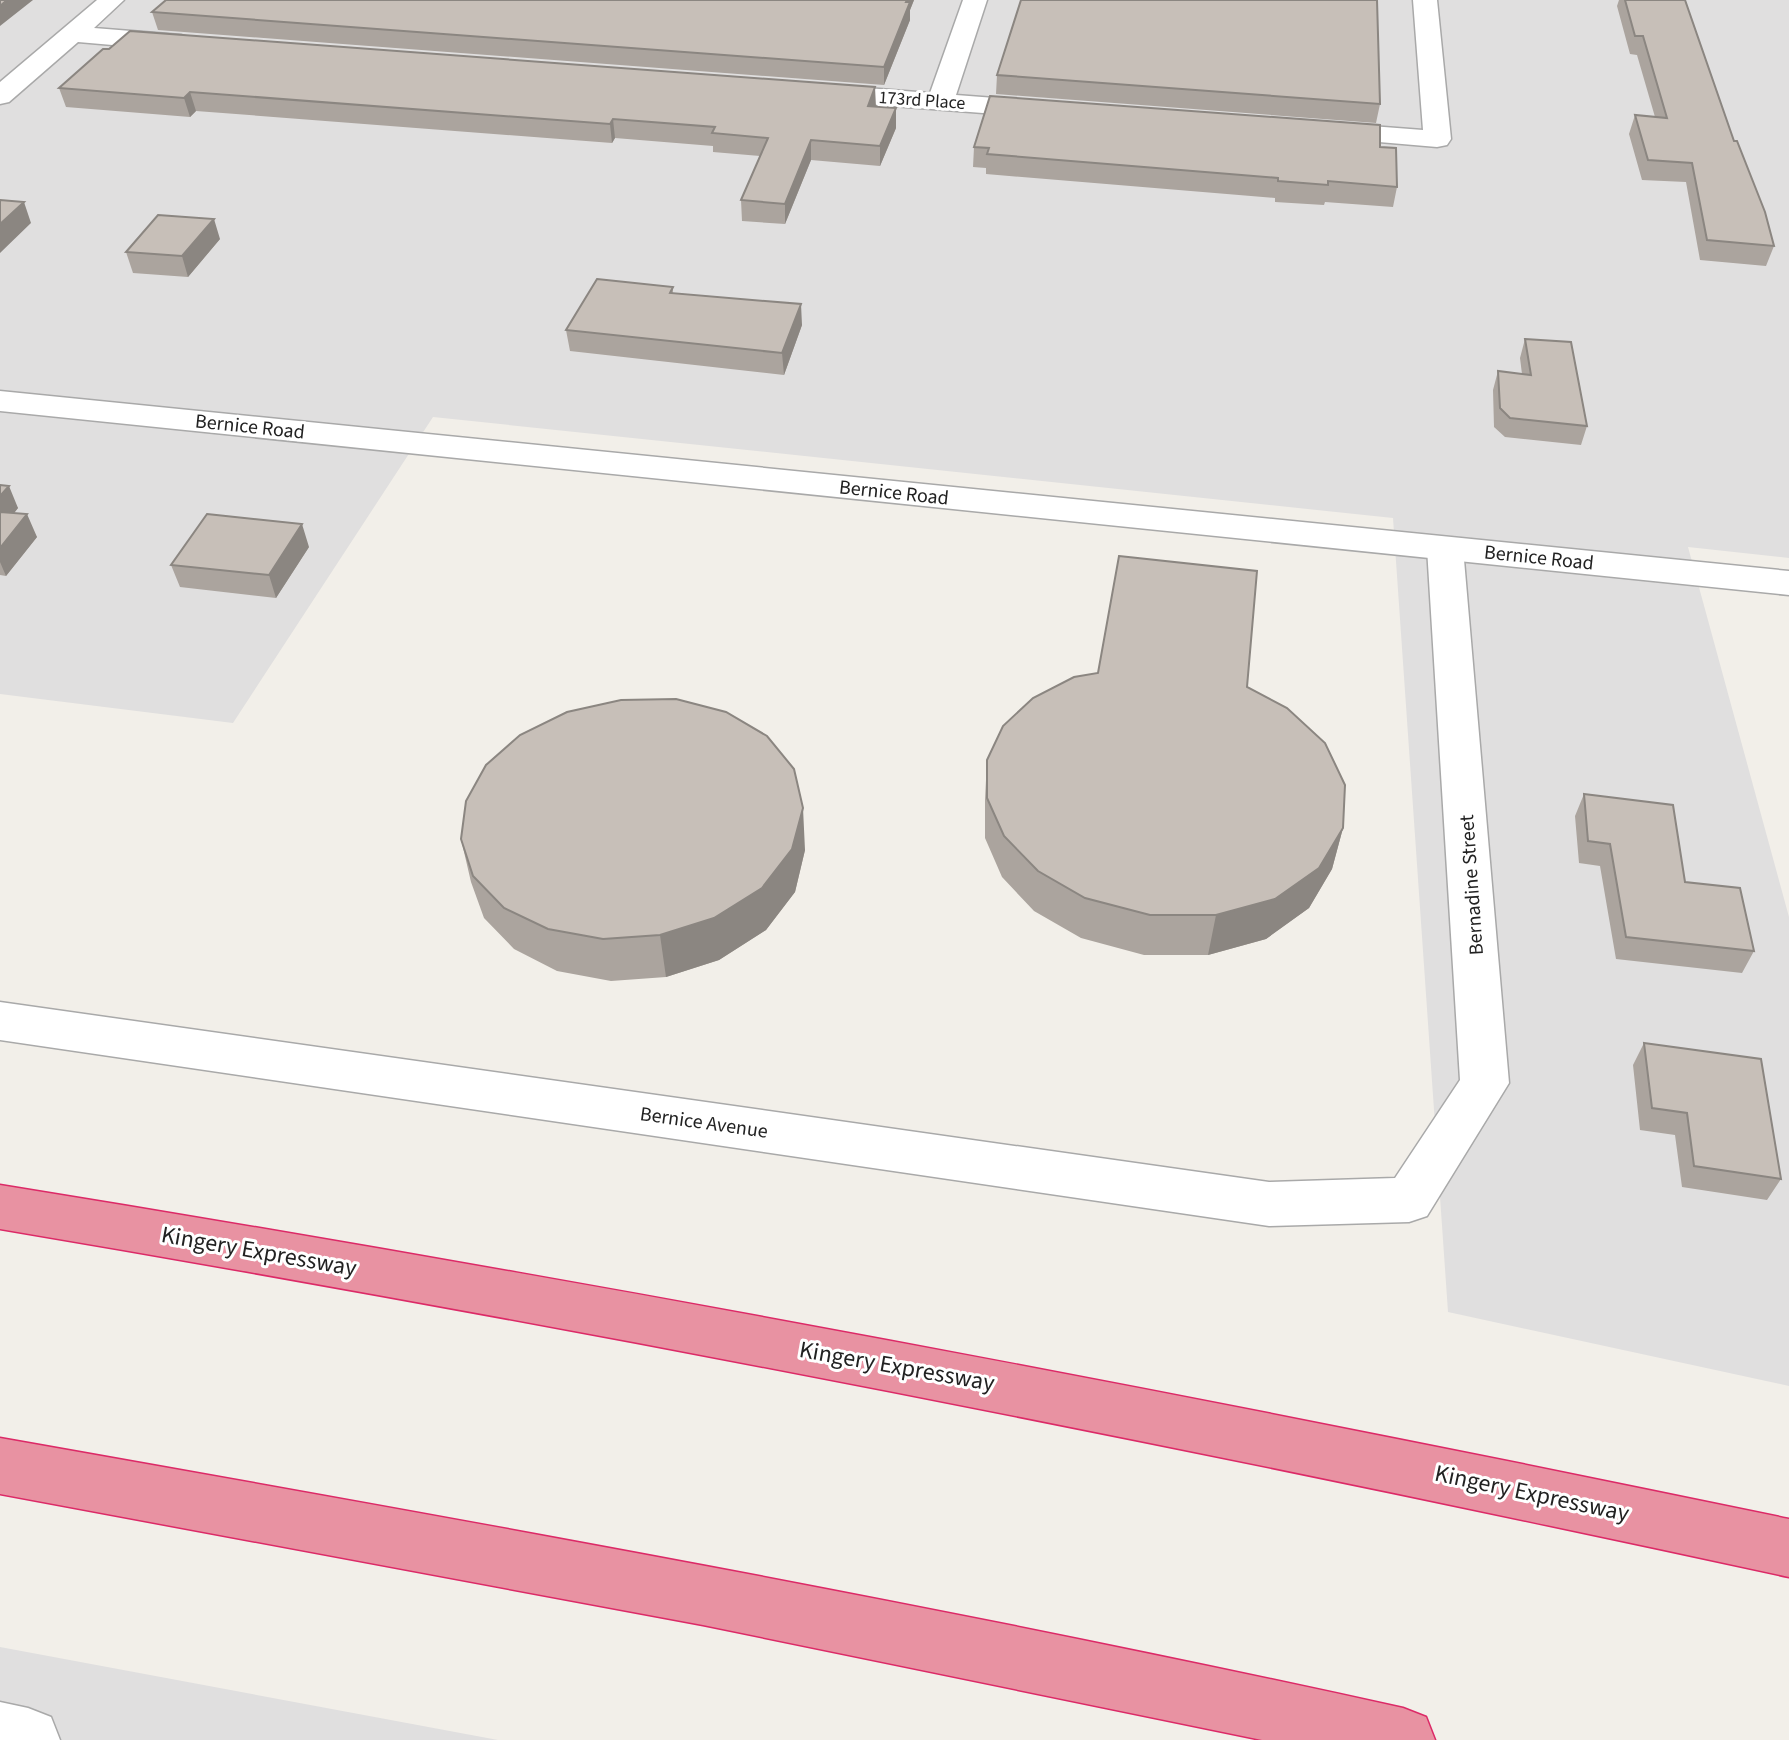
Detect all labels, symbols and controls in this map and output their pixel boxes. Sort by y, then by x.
street label: 173rd Place [878,85,966,116]
street label: Bernice Road [194,407,306,447]
street label: Bernice Road [838,473,950,513]
street label: Bernice Road [1483,538,1595,578]
street label: Bernadine Street [1453,814,1491,956]
street label: Bernice Avenue [638,1100,770,1146]
street label: Kingery Expressway [158,1217,359,1286]
street label: Kingery Expressway [796,1332,997,1401]
street label: Kingery Expressway [1431,1456,1632,1531]

